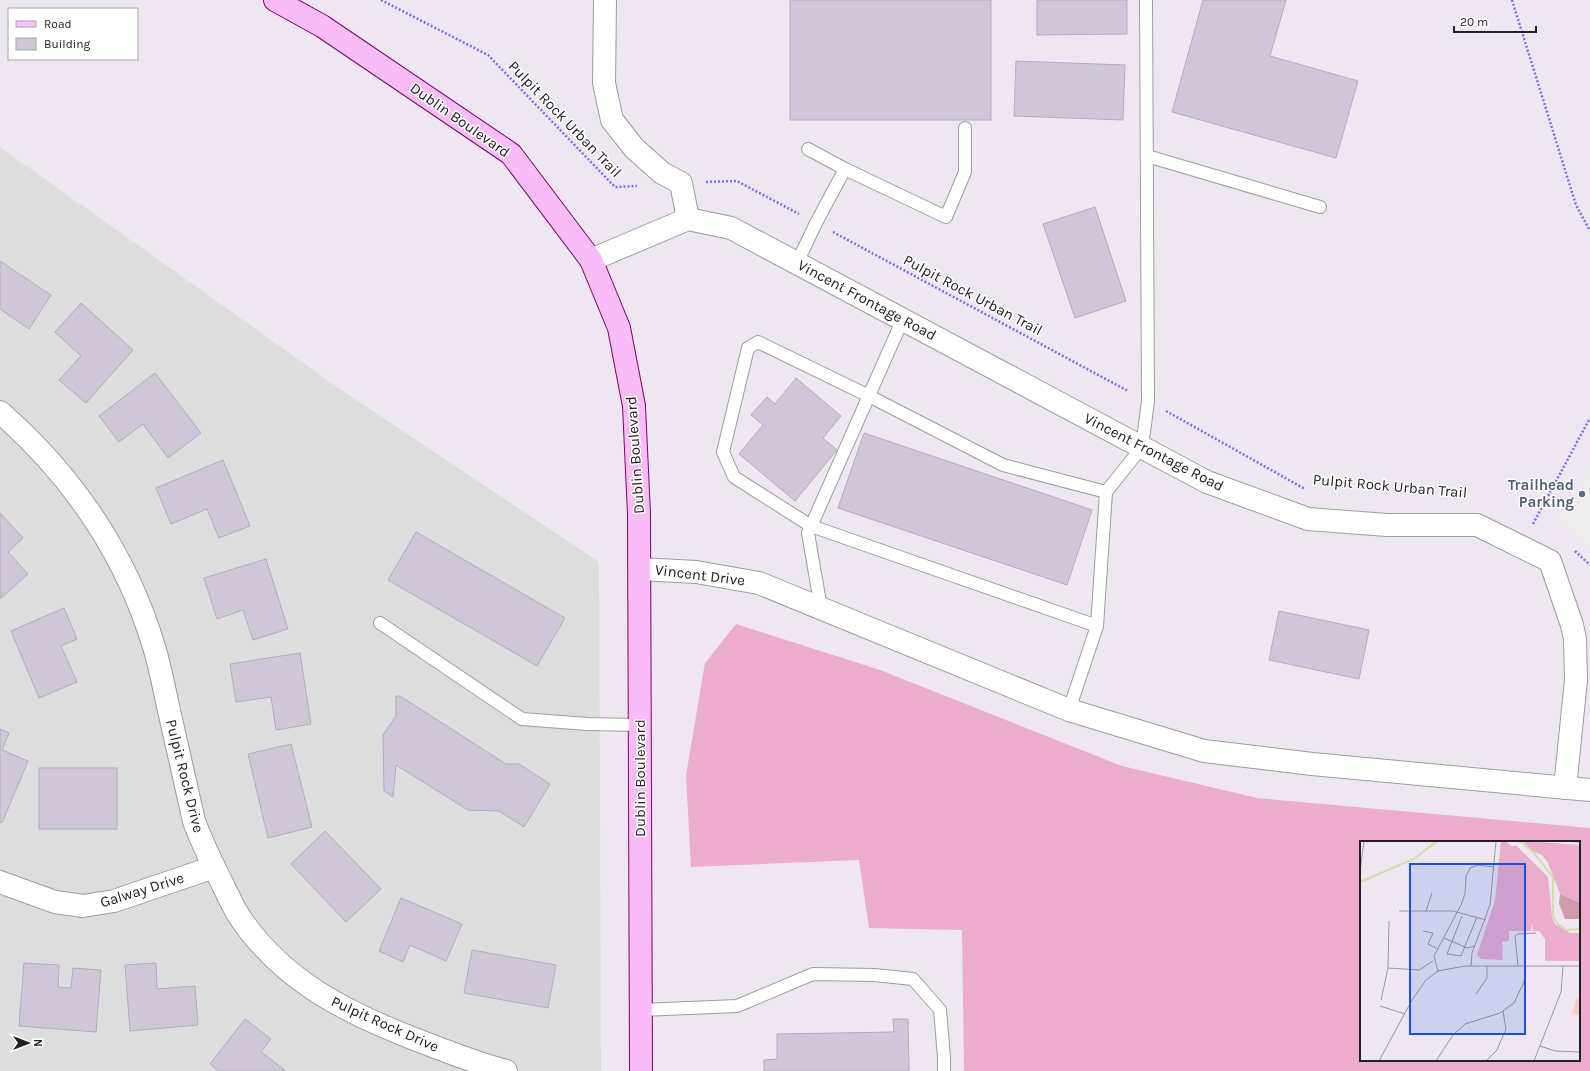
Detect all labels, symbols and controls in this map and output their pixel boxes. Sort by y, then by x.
legend [8,8,138,60]
scale bar [1454,8,1536,34]
text: 20 m [1460,15,1488,29]
text: Road [44,17,72,31]
text: Building [44,37,91,51]
street label: Pulpit Rock Urban Trail [505,57,625,181]
street label: Dublin Boulevard [407,79,513,161]
street label: Pulpit Rock Urban Trail [900,251,1046,339]
street label: Vincent Frontage Road [795,256,939,344]
street label: Dublin Boulevard [622,396,648,514]
street label: Vincent Frontage Road [1081,409,1227,495]
street label: Pulpit Rock Urban Trail [1312,470,1468,502]
place label: Trailhead Parking [1508,476,1574,511]
marker: Trailhead Parking [1577,489,1587,499]
street label: Vincent Drive [654,561,746,589]
street label: Pulpit Rock Drive [162,717,208,835]
street label: Dublin Boulevard [631,719,649,837]
inset map [1360,841,1580,1061]
street label: Galway Drive [98,869,186,911]
street label: Pulpit Rock Drive [328,992,442,1056]
north arrow [8,1023,48,1063]
text: N [31,1039,44,1047]

